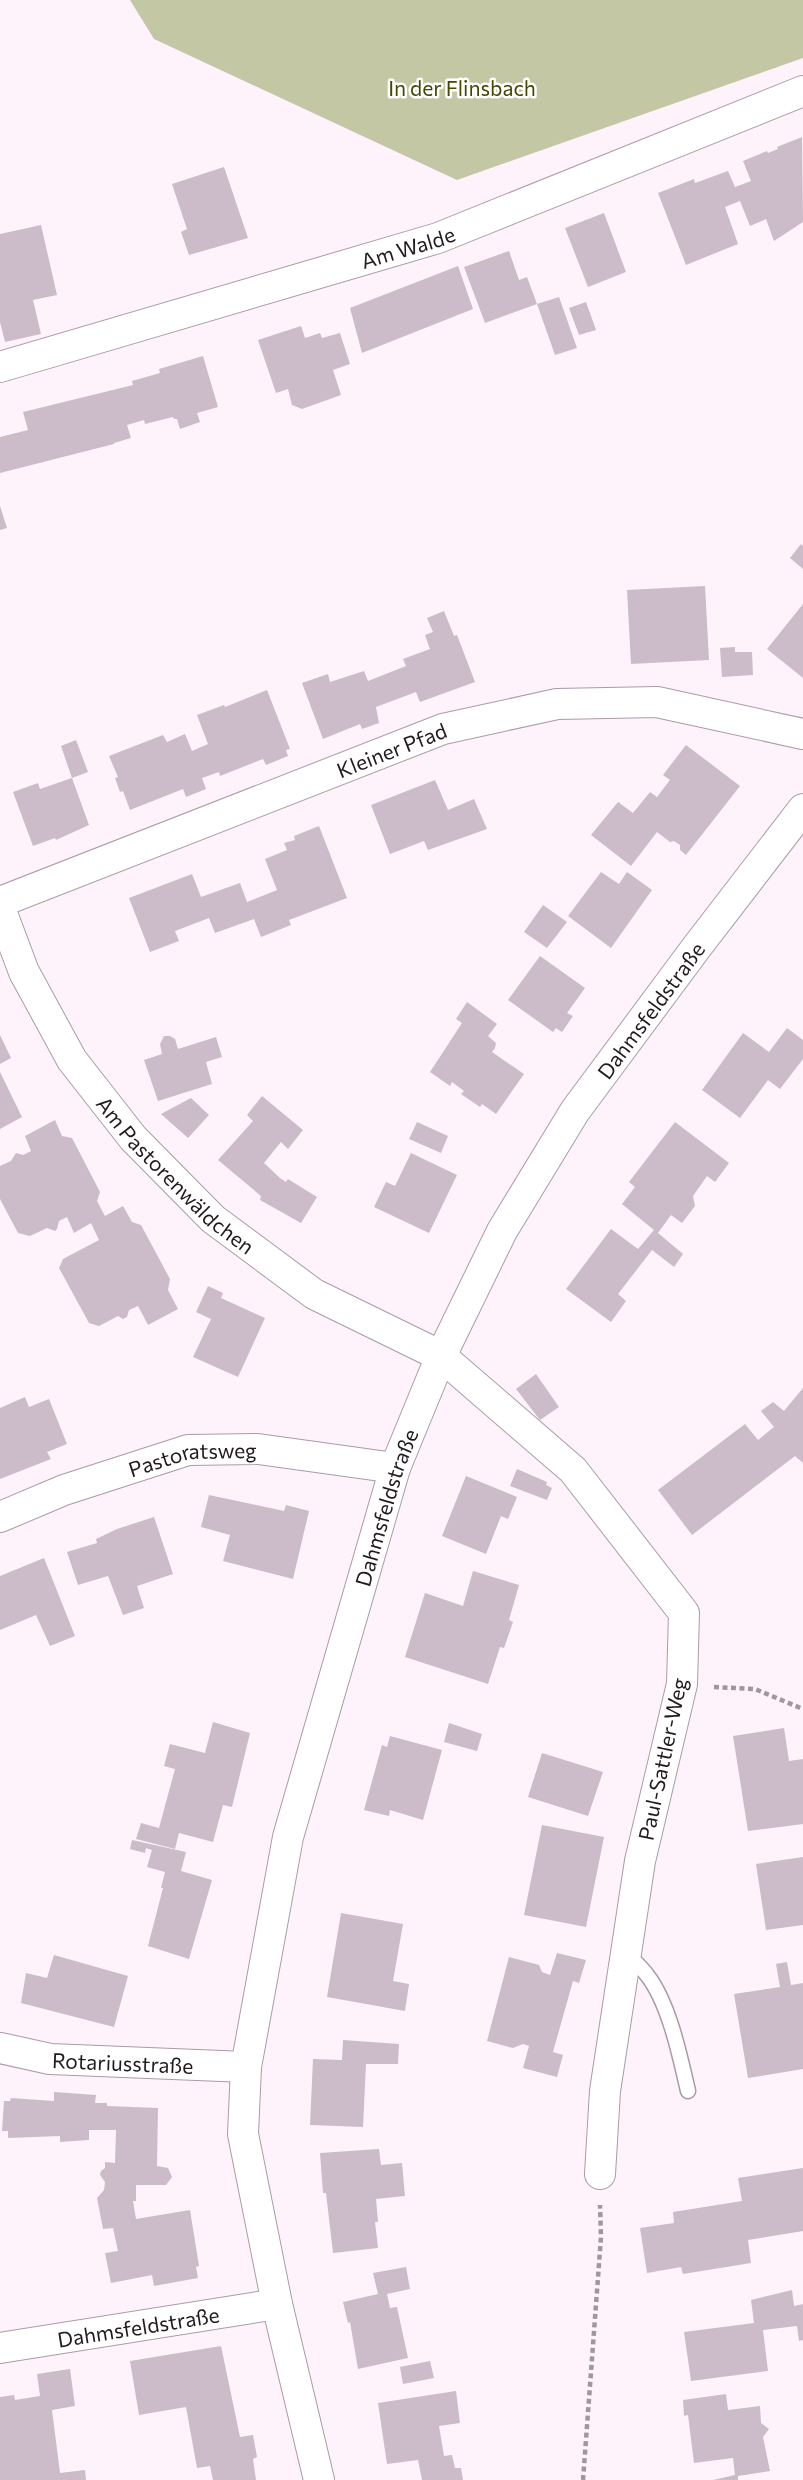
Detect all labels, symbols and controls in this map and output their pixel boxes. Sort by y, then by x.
park label: In der Flinsbach [388,75,536,100]
street label: Am Walde [358,220,458,273]
street label: Kleiner Pfad [333,716,450,782]
street label: Dahmsfeldstraße [591,937,709,1083]
street label: Am Pastorenwäldchen [92,1091,260,1258]
street label: Dahmsfeldstraße [349,1425,422,1589]
street label: Pastoratsweg [125,1437,257,1481]
street label: Paul-Sattler-Weg [633,1675,691,1843]
street label: Rotariusstraße [52,2047,194,2077]
street label: Dahmsfeldstraße [55,2301,221,2351]

